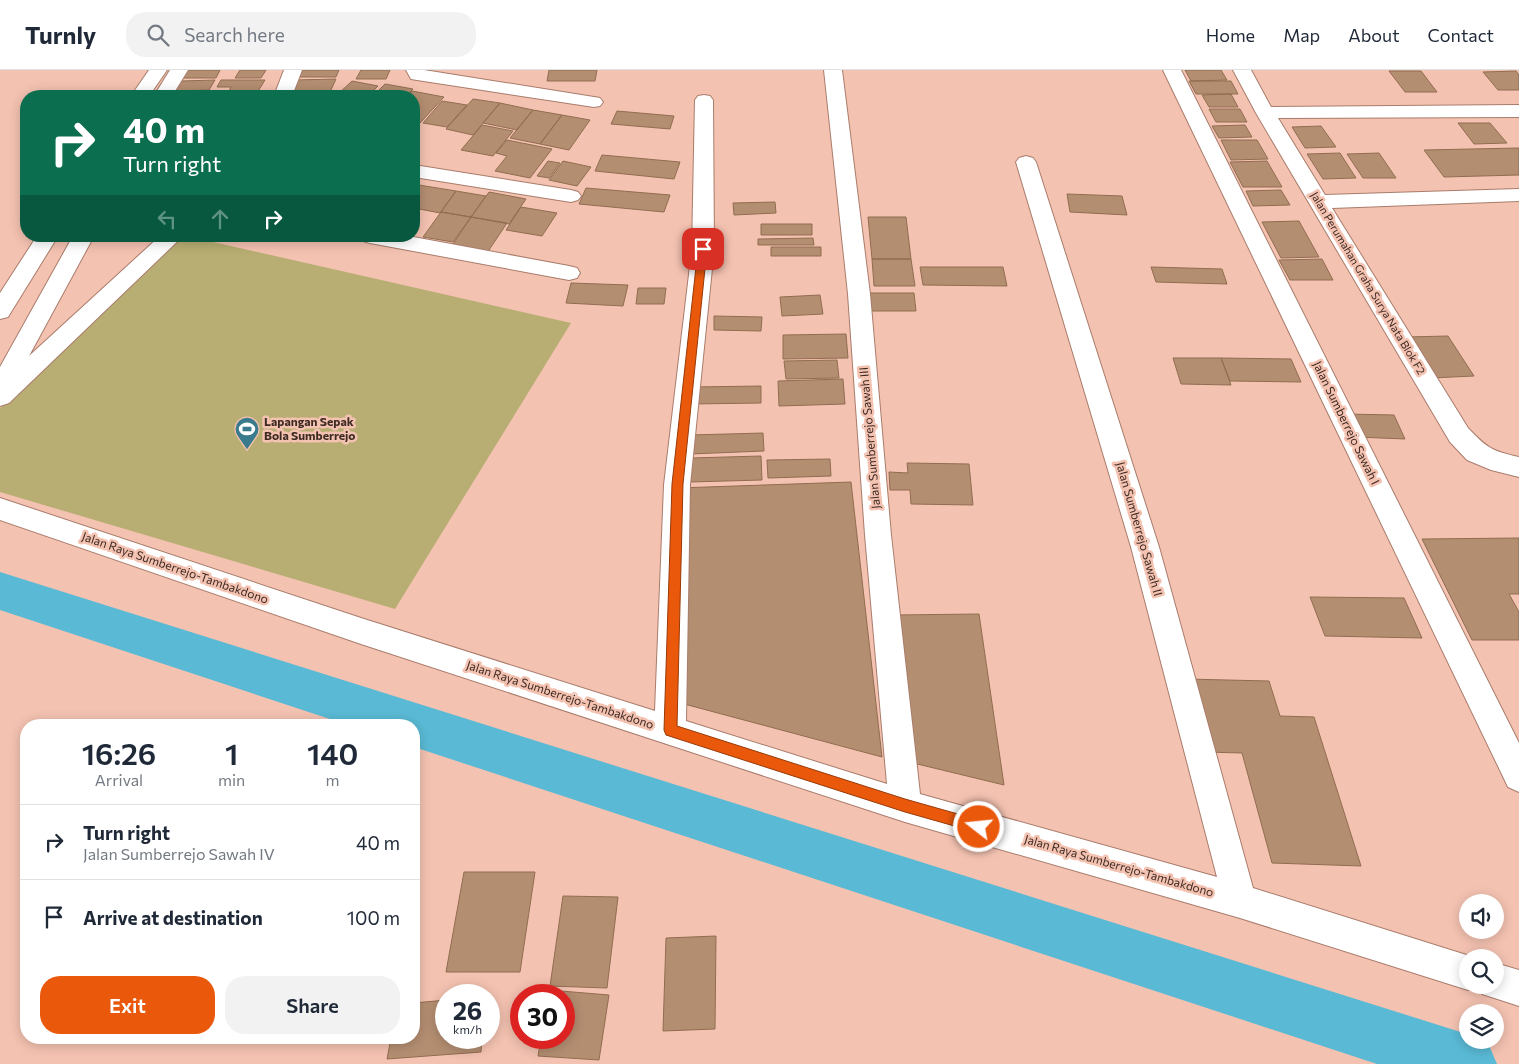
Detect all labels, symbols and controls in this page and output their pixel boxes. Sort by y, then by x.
search box [126,12,476,57]
text: Turnly [25,20,96,49]
icon: search [144,21,172,49]
text: Search here [184,23,285,46]
text: Home [1206,24,1255,46]
text: Map [1283,24,1320,46]
text: About [1348,24,1400,46]
text: Contact [1428,24,1494,46]
text: 40 m [123,107,205,150]
icon: right [40,110,105,175]
text: Turn right [123,150,221,177]
street label: Jalan Perumahan Graha Surya Nata Blok F2 [1308,189,1428,377]
icon: left [153,205,181,233]
icon: ahead [206,205,234,233]
icon: right [259,205,287,233]
pin [682,228,724,270]
icon: arrive [689,235,717,263]
street label: Jalan Sumberrejo Sawah I [1310,359,1383,487]
street label: Jalan Sumberrejo Sawah III [856,366,883,510]
place label: Lapangan Sepak Bola Sumberrejo [264,414,356,442]
sports icon: Lapangan Sepak Bola Sumberrejo [234,416,260,450]
street label: Jalan Sumberrejo Sawah II [1113,460,1166,598]
street label: Jalan Raya Sumberrejo-Tambakdono [80,528,270,607]
street label: Jalan Raya Sumberrejo-Tambakdono [465,657,656,732]
text: 16:26 [82,734,156,771]
text: 1 [225,734,238,771]
text: 140 [307,734,358,771]
text: Arrival [95,770,143,789]
text: min [218,770,245,789]
text: m [326,770,340,789]
position arrow [952,800,1004,852]
text: Turn right [83,821,170,844]
icon: right [40,828,68,856]
text: 40 m [356,831,400,854]
street label: Jalan Raya Sumberrejo-Tambakdono [1023,831,1216,900]
text: Jalan Sumberrejo Sawah IV [83,844,275,863]
map controls [1459,894,1504,1049]
button: sound [1459,894,1504,939]
icon: arrive [40,903,68,931]
text: Arrive at destination [83,906,263,929]
text: 100 m [347,906,400,929]
button: search [1459,949,1504,994]
button: Exit [40,976,215,1034]
button: Share [225,976,400,1034]
speed limit sign: 30 [510,984,575,1049]
text: 26 [453,995,482,1025]
button: layers [1459,1004,1504,1049]
text: km/h [453,1022,482,1036]

